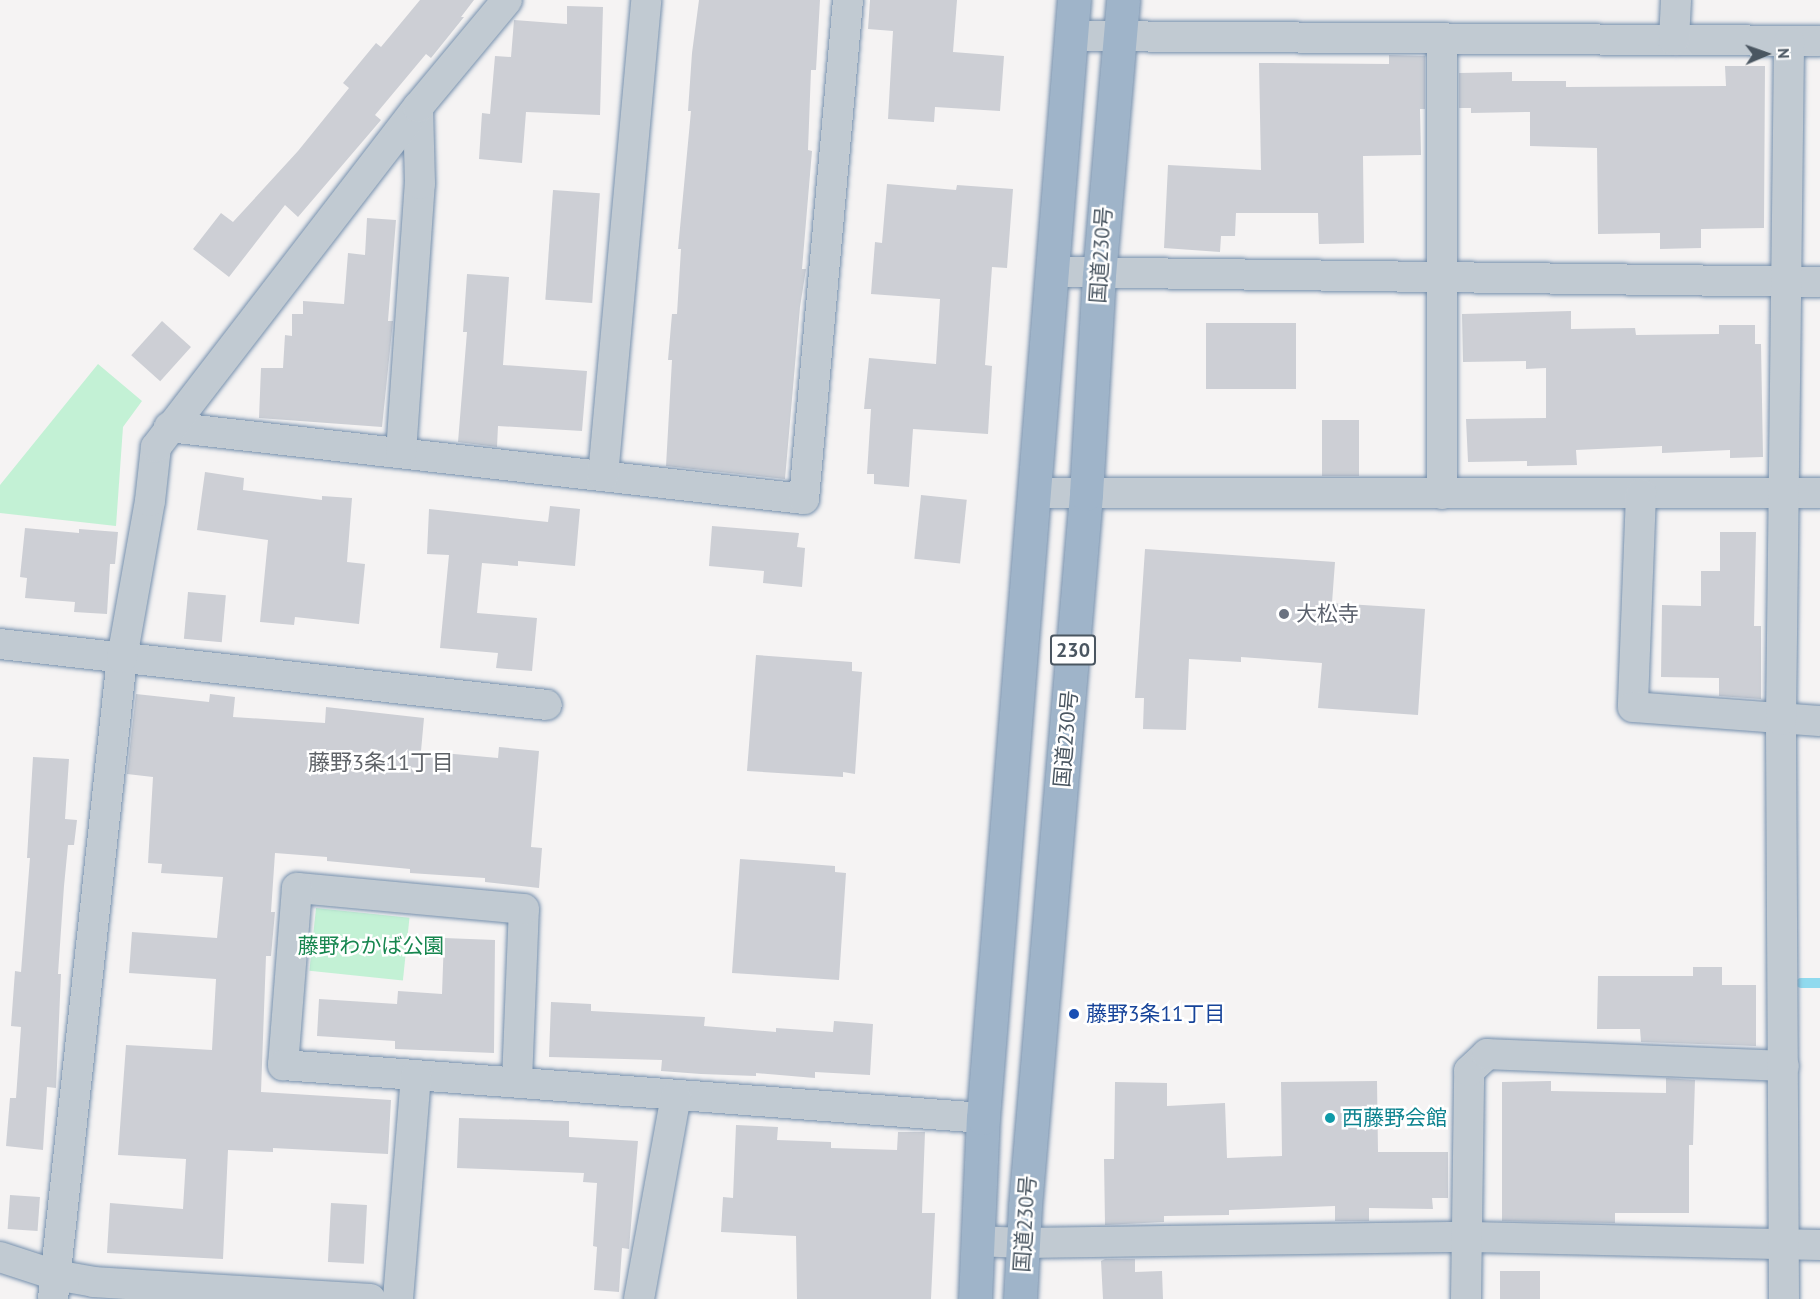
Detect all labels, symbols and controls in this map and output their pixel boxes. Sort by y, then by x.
north arrow [1736,24,1796,84]
text: N [1774,48,1794,59]
street label: 国道230号 [1085,206,1117,304]
place label: 大松寺 [1296,601,1359,627]
marker: 大松寺 [1277,607,1291,621]
road number: 230 [1049,633,1097,667]
street label: 国道230号 [1049,689,1083,789]
district label: 藤野3条11丁目 [308,750,454,776]
park label: 藤野わかば公園 [298,933,444,959]
place label: 藤野3条11丁目 [1086,1001,1225,1027]
marker: 藤野3条11丁目 [1067,1007,1081,1021]
place label: 西藤野会館 [1342,1105,1447,1131]
marker: 西藤野会館 [1323,1111,1337,1125]
street label: 国道230号 [1009,1175,1041,1273]

